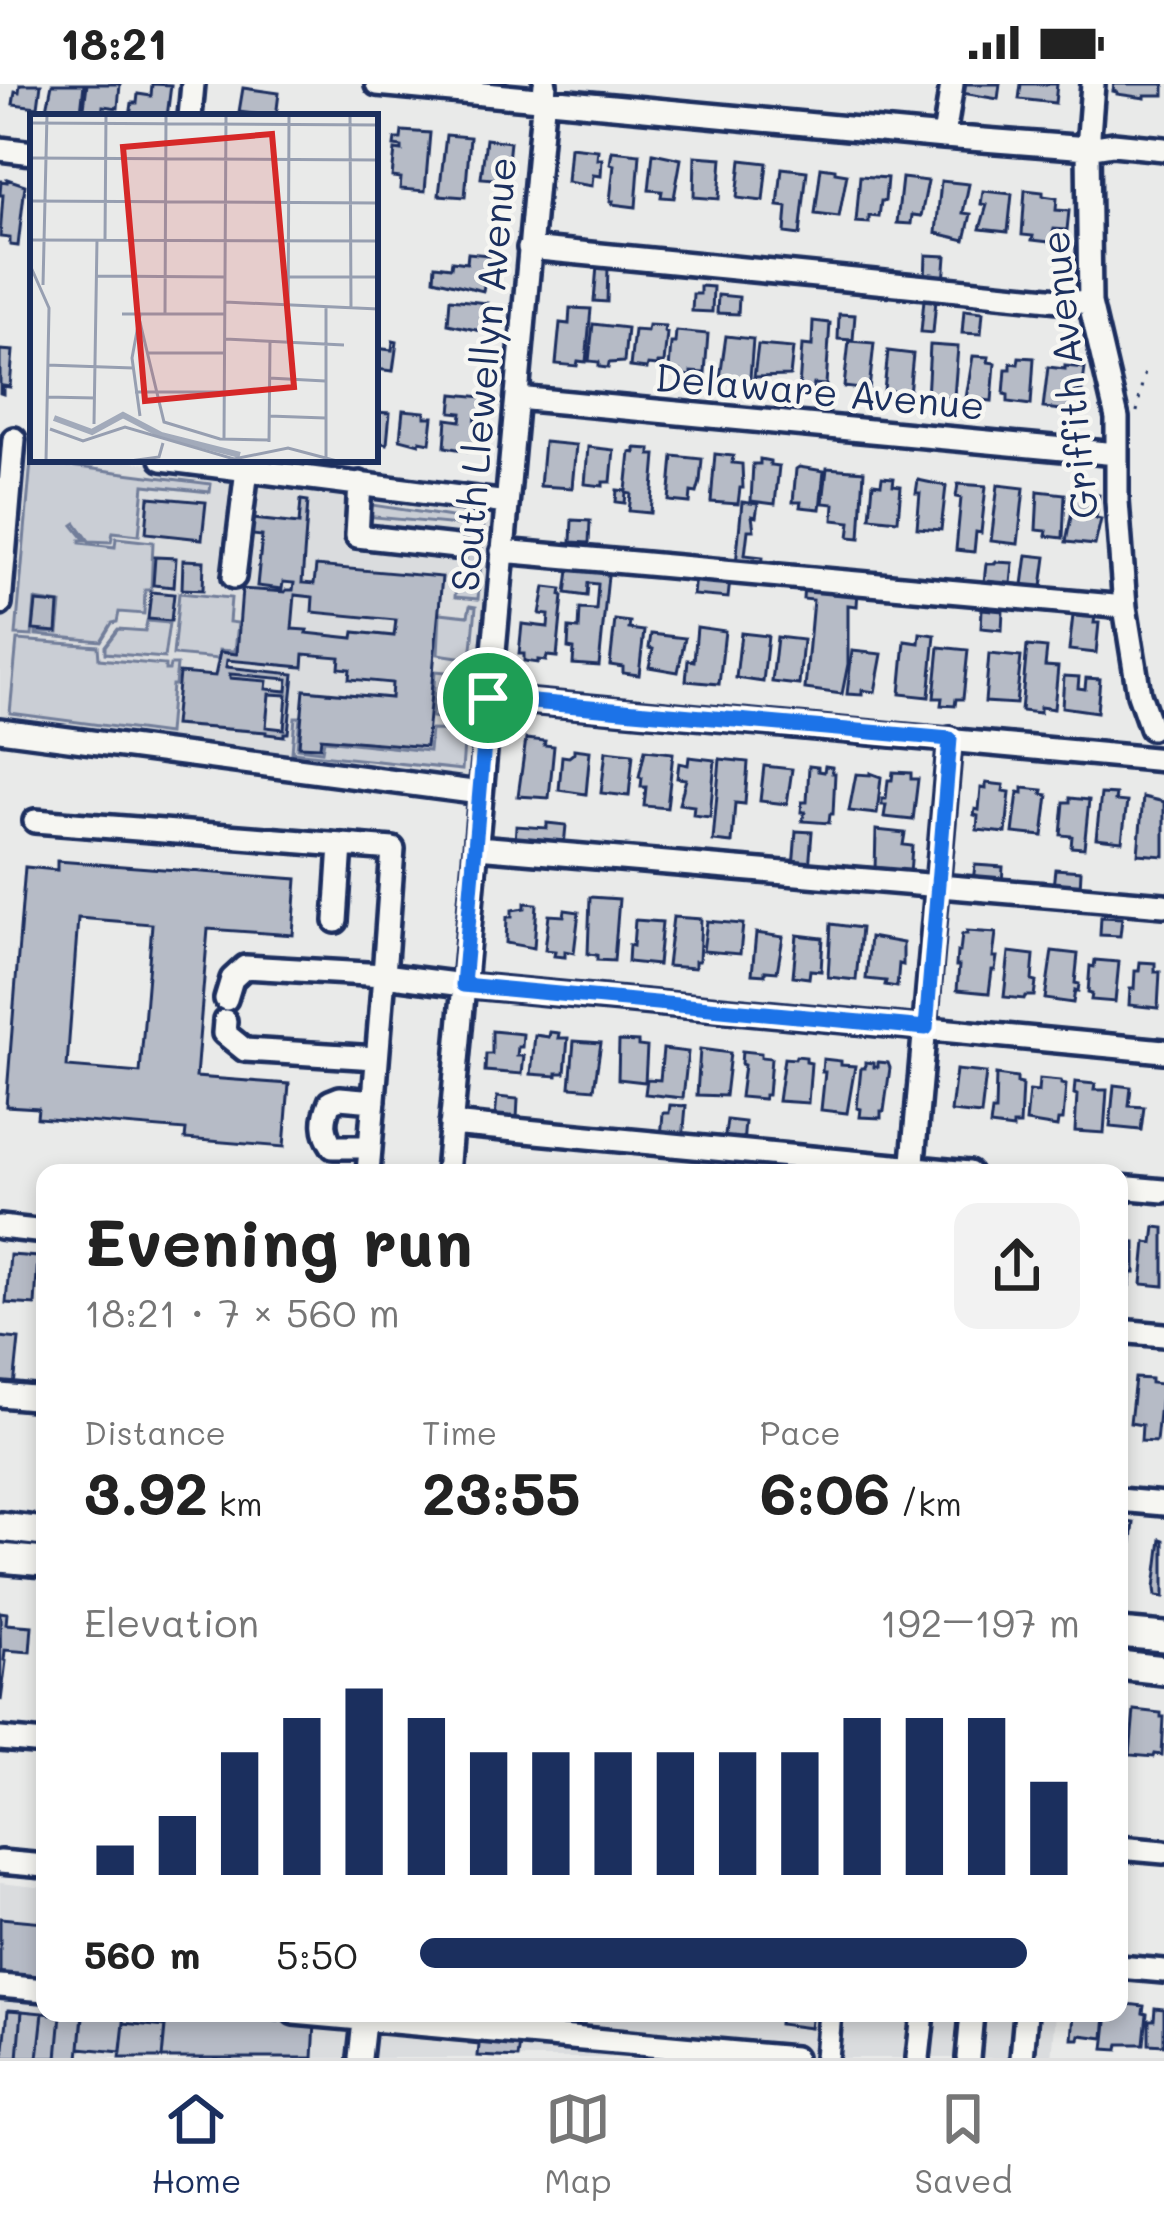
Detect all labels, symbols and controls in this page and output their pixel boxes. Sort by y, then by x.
text: 18:21 [60,13,167,71]
inset map [30,114,378,462]
street label: South Llewellyn Avenue [438,155,526,593]
street label: Griffith Avenue [1028,228,1108,522]
street label: Delaware Avenue [653,350,987,430]
pin [437,647,539,749]
icon: arrive [455,665,521,731]
text: Evening run [84,1198,473,1284]
button: share [954,1203,1080,1329]
text: 18:21 · 7 × 560 m [84,1286,400,1337]
text: Distance [84,1410,226,1453]
text: Time [422,1410,497,1453]
text: Pace [760,1410,841,1453]
text: 3.92 [84,1453,208,1531]
text: 23:55 [422,1453,581,1531]
text: 6:06 [760,1453,890,1531]
text: km [208,1481,262,1524]
text: /km [890,1481,962,1524]
text: Elevation [84,1596,259,1647]
text: 192–197 m [880,1596,1080,1647]
text: 560 m [84,1928,200,1979]
text: 5:50 [276,1928,358,1979]
tab: Home [151,2086,241,2201]
tab: Map [544,2086,612,2201]
tab: Saved [915,2086,1012,2201]

